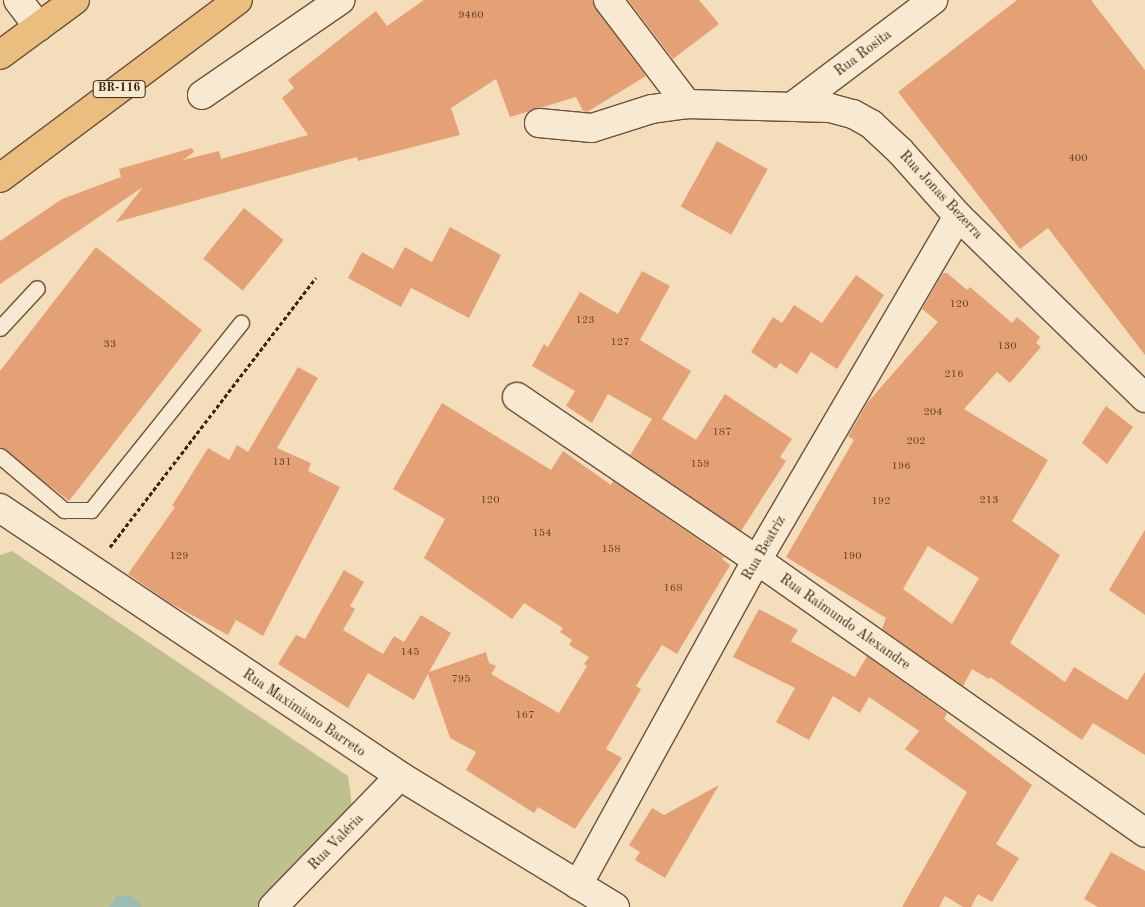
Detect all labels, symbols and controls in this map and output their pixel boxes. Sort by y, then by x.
house number: 9460 [458,9,484,23]
street label: Rua Rosita [831,26,895,80]
road number: BR-116 [92,80,146,98]
street label: Rua Jonas Bezerra [896,147,986,243]
house number: 400 [1068,152,1088,166]
house number: 120 [949,298,969,312]
house number: 123 [575,314,595,328]
house number: 127 [610,336,630,350]
house number: 33 [104,338,116,352]
house number: 130 [997,340,1017,354]
house number: 216 [944,368,964,382]
house number: 204 [923,406,943,420]
house number: 187 [712,426,732,440]
house number: 202 [906,435,926,449]
house number: 131 [272,456,292,470]
house number: 159 [690,458,710,472]
house number: 196 [891,460,911,474]
house number: 120 [480,494,500,508]
house number: 213 [979,494,999,508]
house number: 192 [871,495,891,509]
street label: Rua Beatriz [739,513,789,583]
house number: 154 [532,527,552,541]
house number: 158 [601,543,621,557]
house number: 129 [169,550,189,564]
house number: 190 [842,550,862,564]
street label: Rua Raimundo Alexandre [776,571,914,673]
house number: 168 [663,582,683,596]
house number: 145 [400,646,420,660]
street label: Rua Maximiano Barreto [239,666,369,760]
house number: 795 [451,673,471,687]
house number: 167 [515,709,535,723]
street label: Rua Valéria [305,810,367,874]

